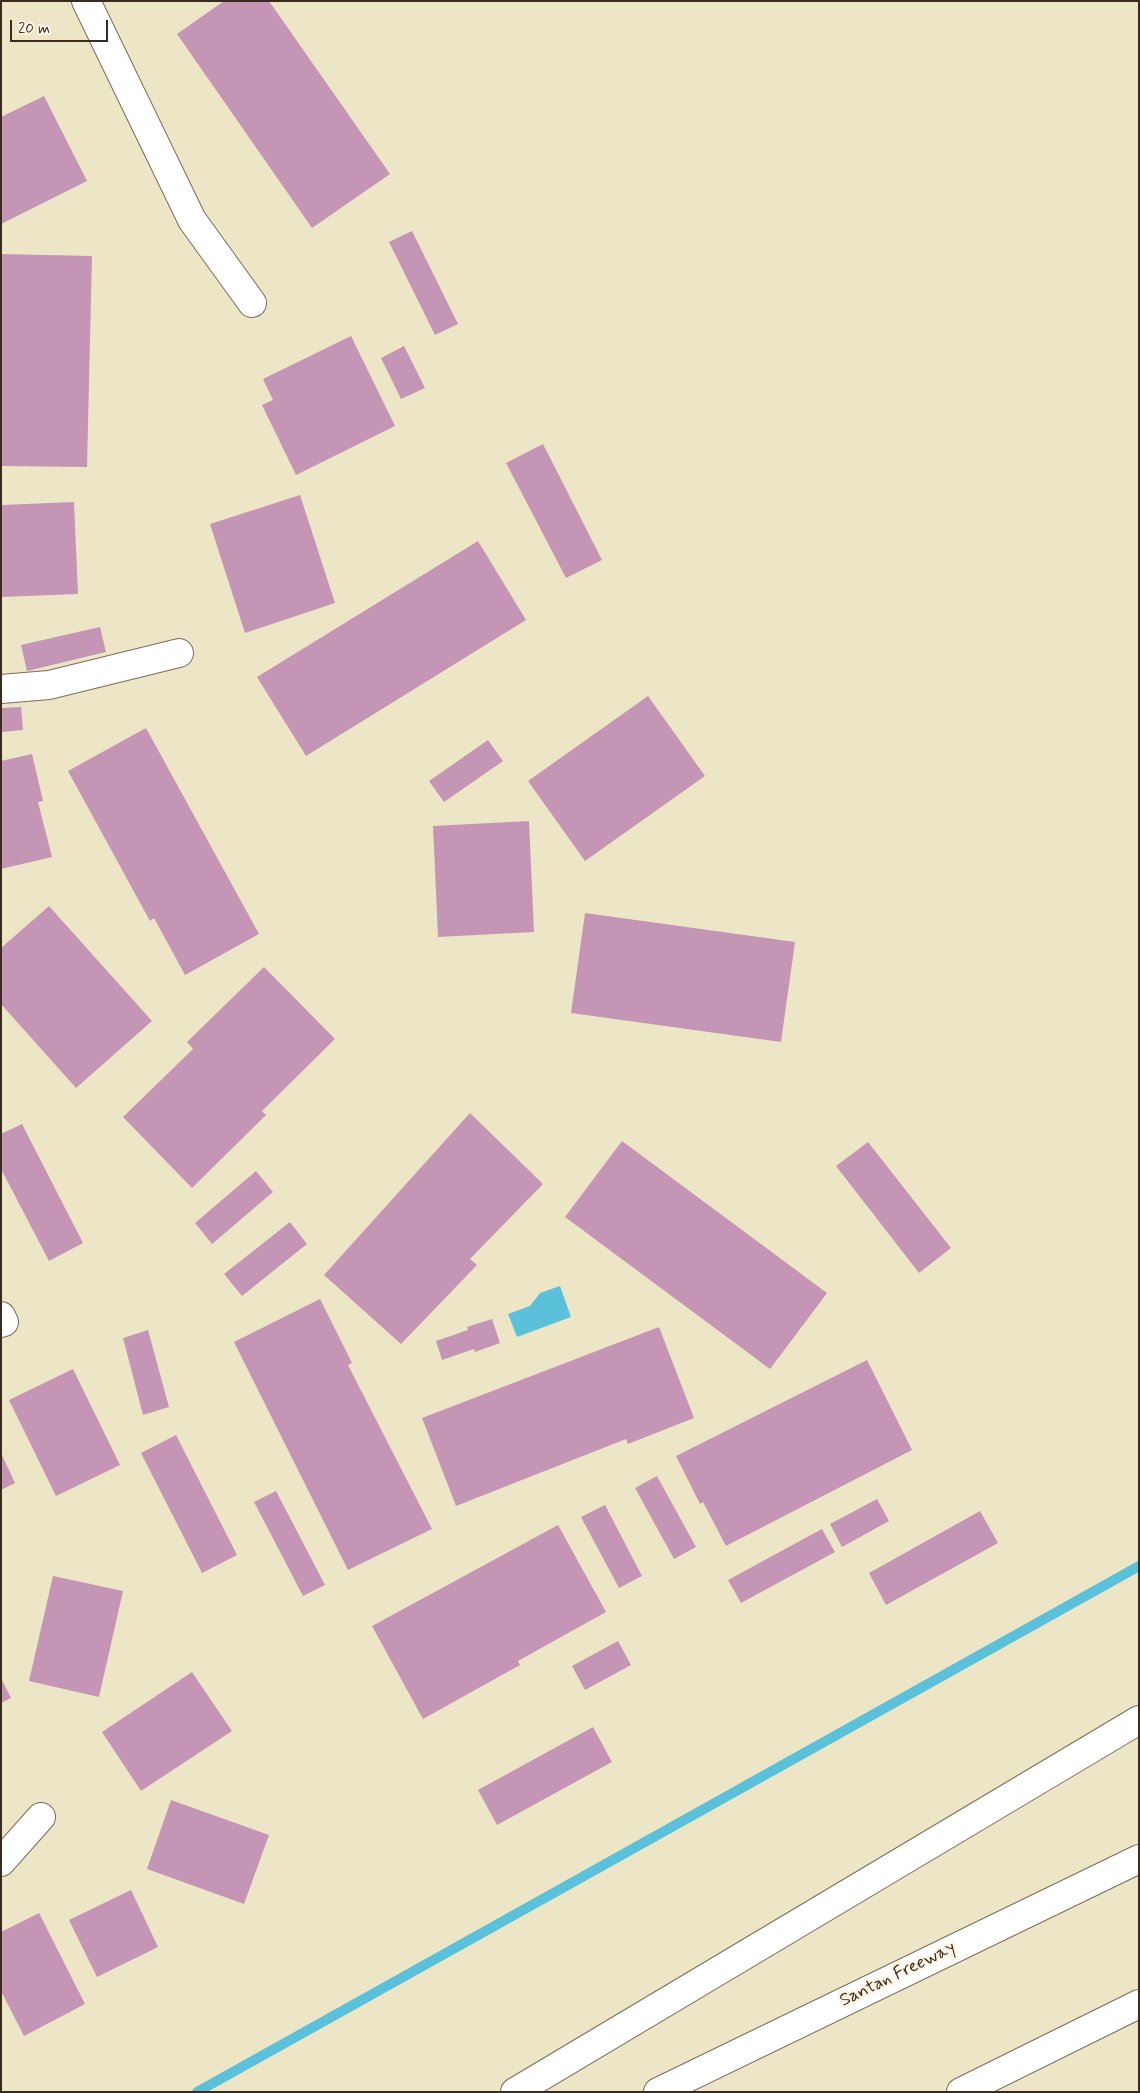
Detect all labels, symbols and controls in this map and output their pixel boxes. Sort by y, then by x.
scale bar [12,10,110,42]
text: 20 m [18,19,50,39]
street label: Santan Freeway [836,1938,960,2012]

